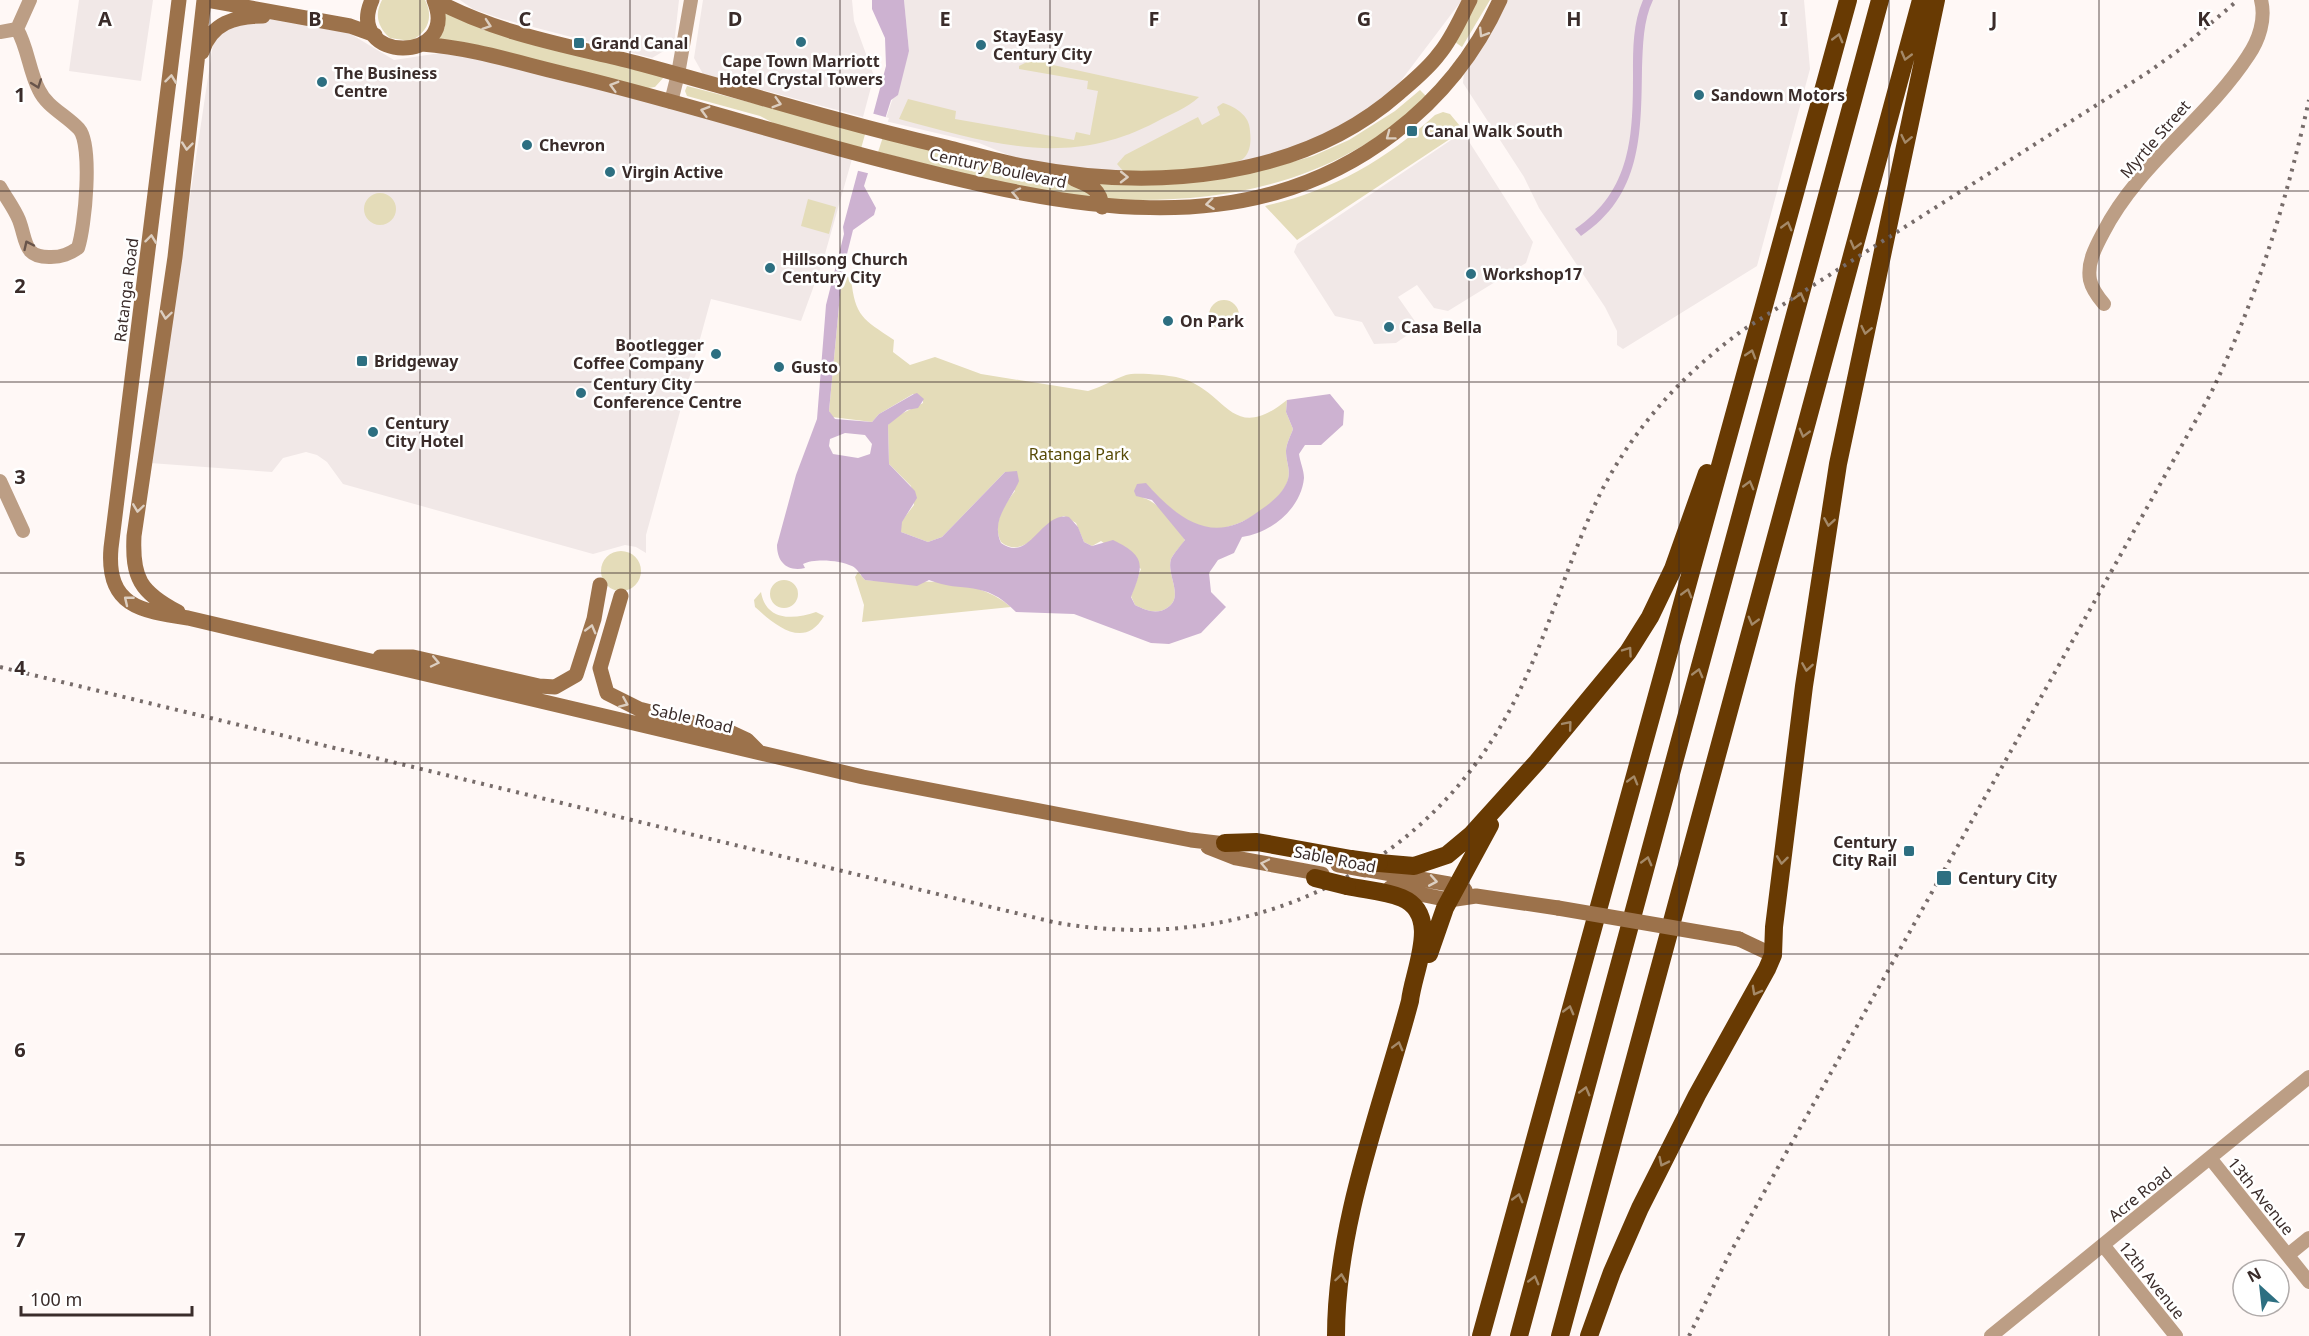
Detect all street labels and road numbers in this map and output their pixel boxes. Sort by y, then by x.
street label: Myrtle Street [2115,95,2195,183]
street label: Century Boulevard [927,143,1069,193]
street label: Ratanga Road [109,237,143,343]
street label: Sable Road [649,698,735,738]
street label: Sable Road [1292,840,1378,878]
street label: 13th Avenue [2223,1152,2299,1240]
street label: Acre Road [2104,1162,2176,1226]
street label: 12th Avenue [2114,1236,2190,1324]

